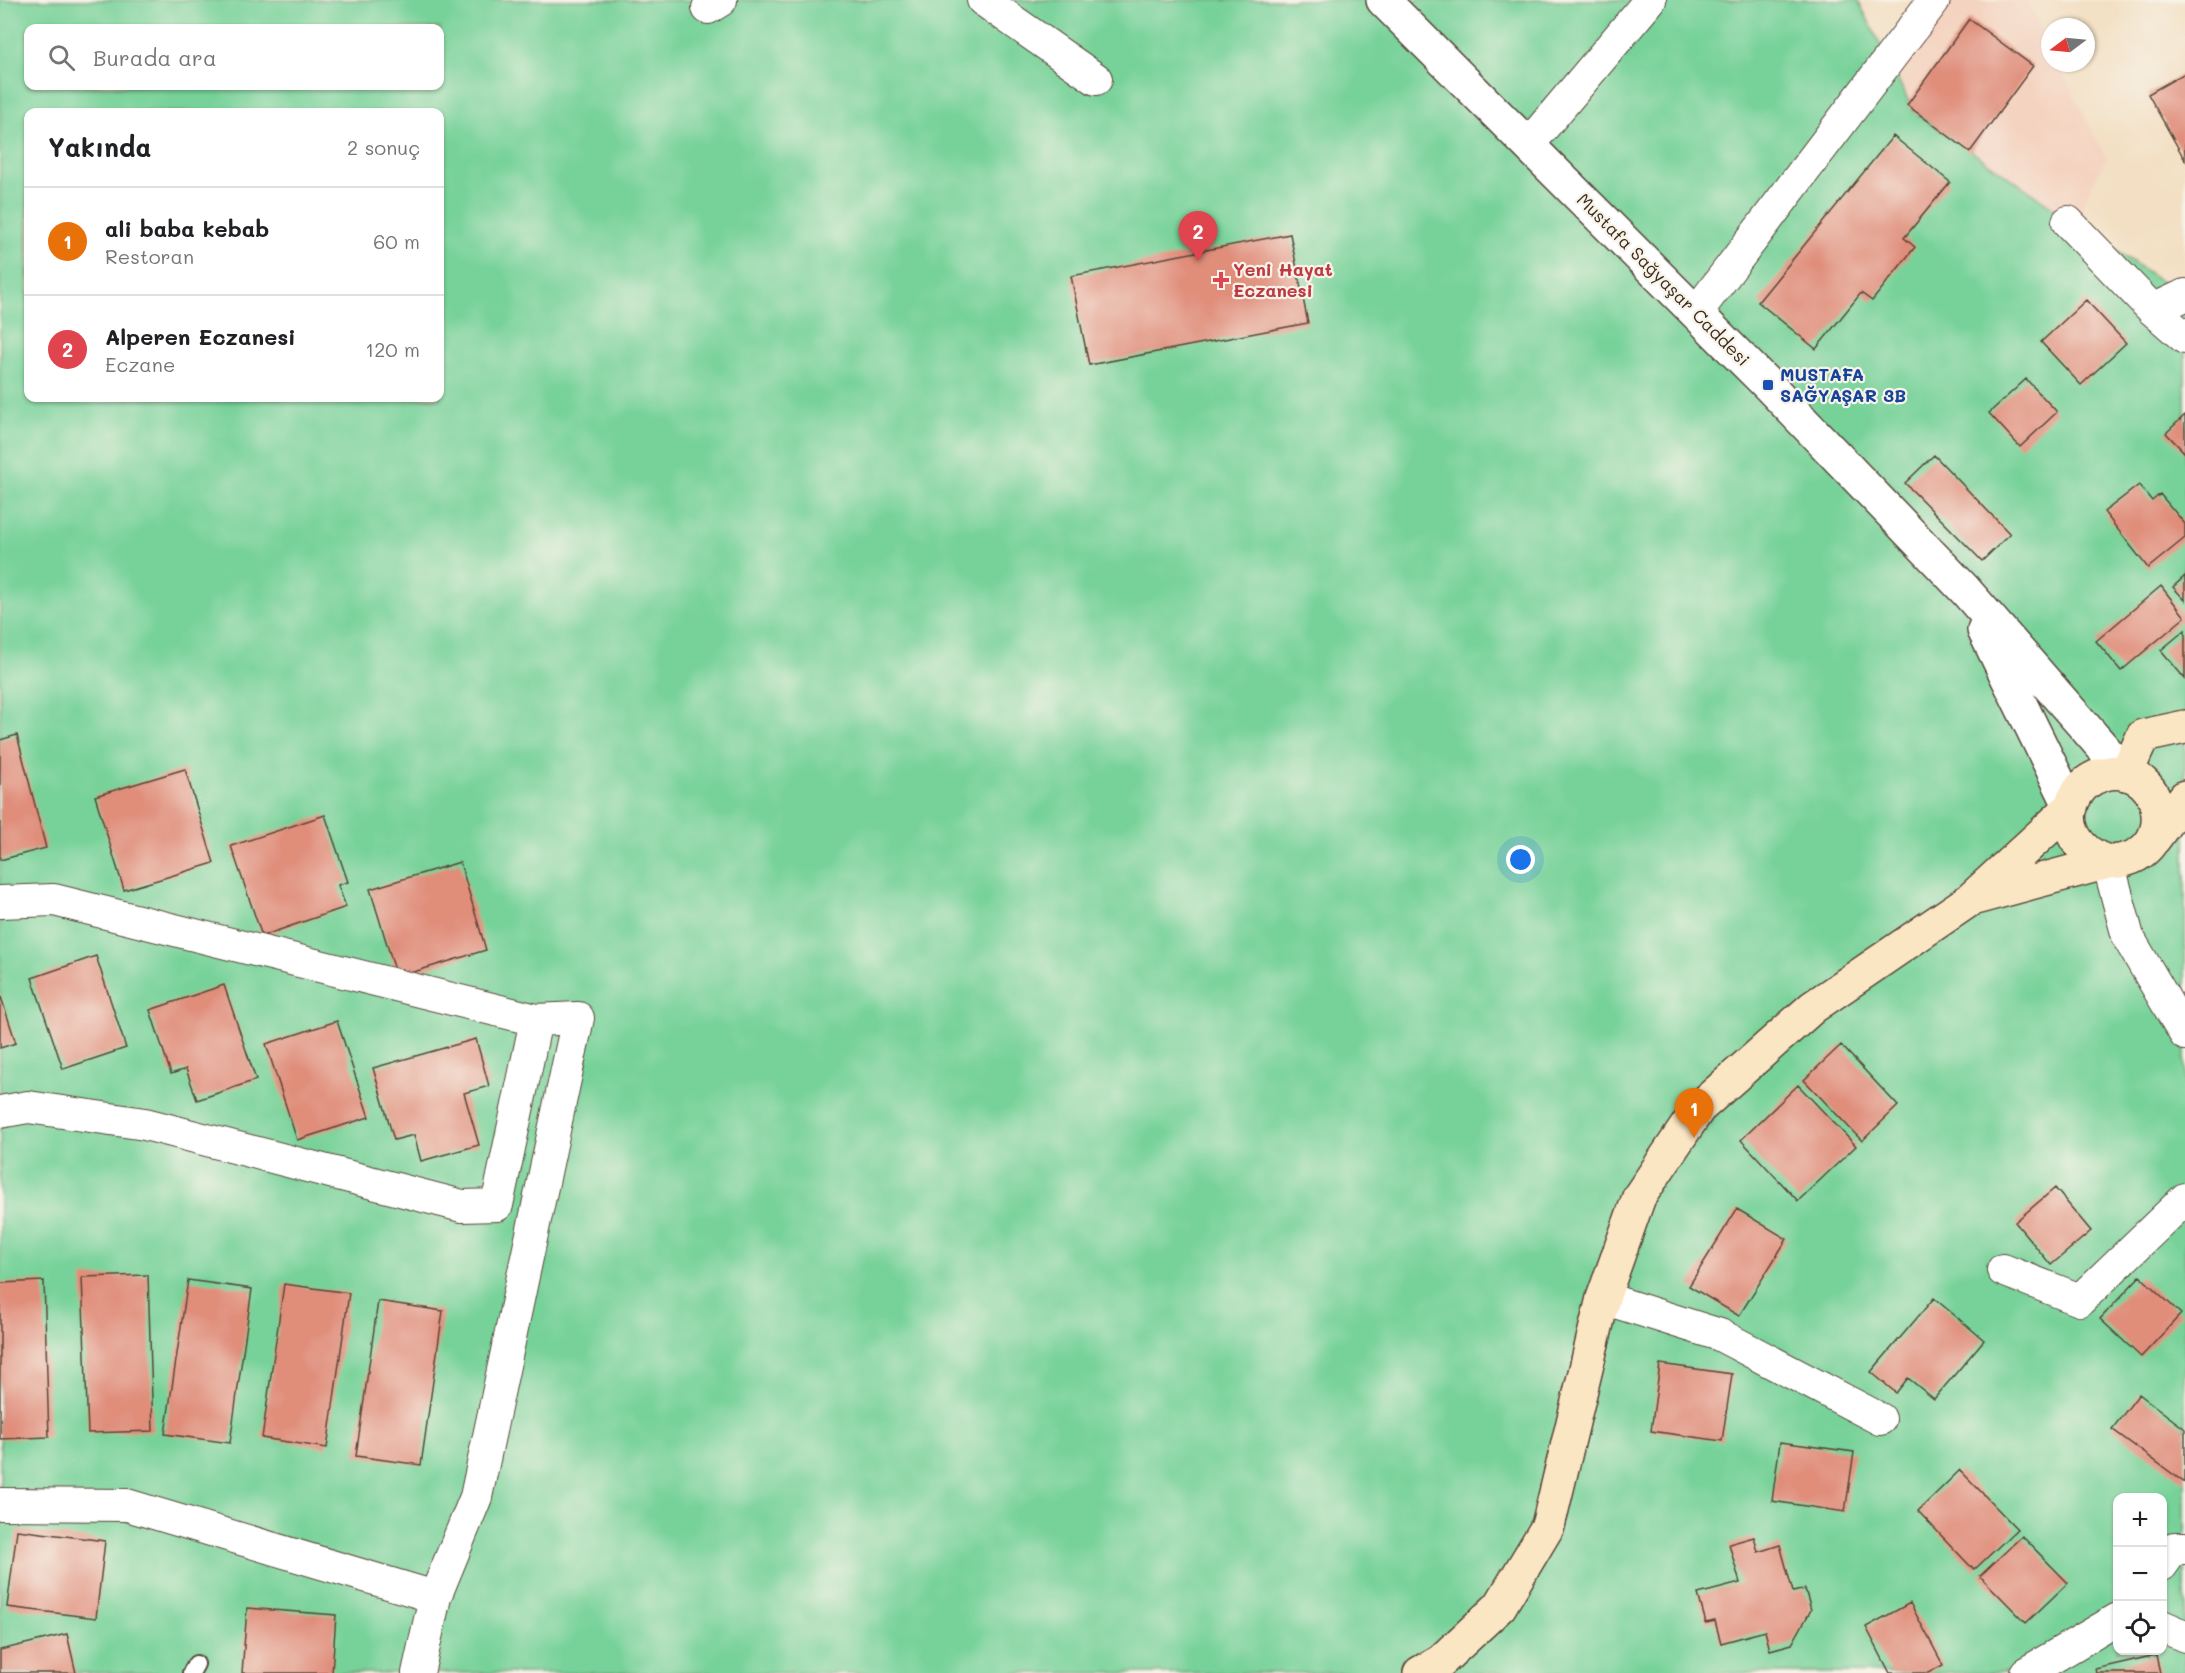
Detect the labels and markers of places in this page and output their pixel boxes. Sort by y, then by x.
pin: 2 [1178,212,1218,261]
place label: Yeni Hayat Eczanesi [1233,257,1333,302]
marker: Yeni Hayat Eczanesi [1214,273,1228,287]
place label: MUSTAFA SAĞYAŞAR 3B [1780,362,1906,407]
marker: MUSTAFA SAĞYAŞAR 3B [1761,378,1775,392]
pin: 1 [1674,1088,1714,1138]

